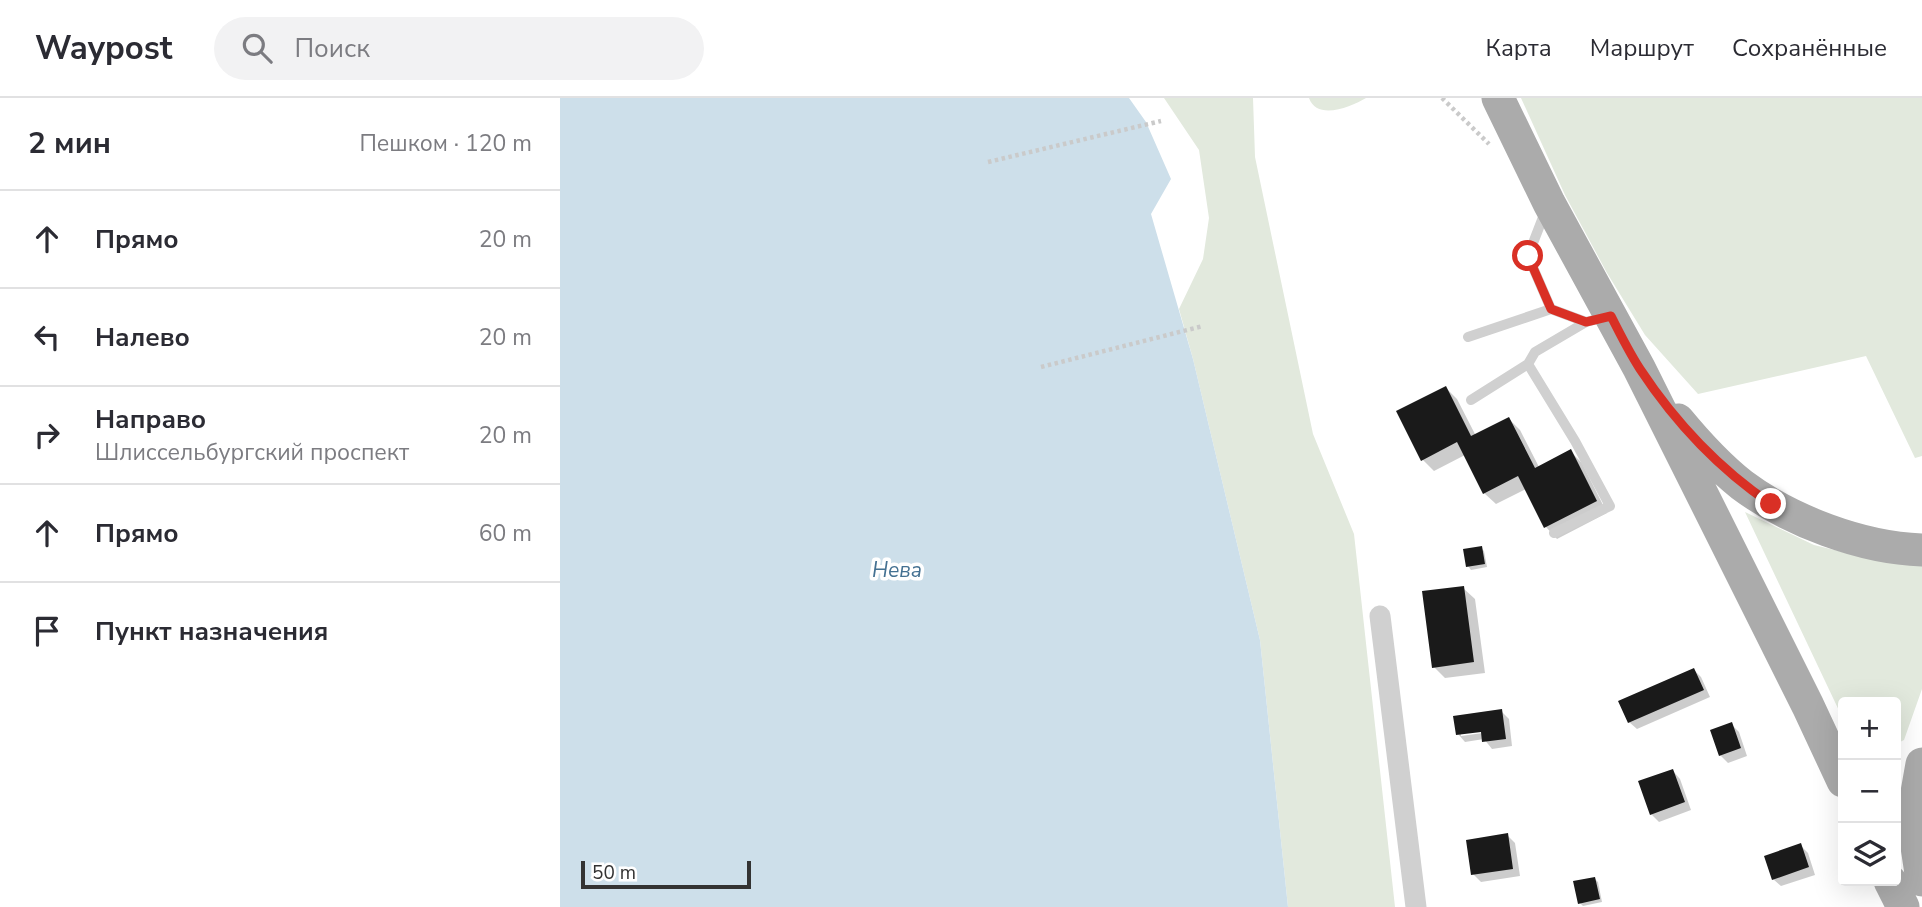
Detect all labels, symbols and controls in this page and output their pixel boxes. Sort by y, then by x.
search box [214,17,704,80]
text: Waypost [35,26,172,71]
icon: search [238,29,276,67]
text: Поиск [294,31,370,66]
text: Карта [1486,32,1552,64]
text: Маршрут [1590,32,1694,64]
text: Сохранённые [1732,32,1887,64]
text: 2 мин [28,123,111,164]
text: Пешком · 120 m [359,128,532,159]
icon: ahead [28,220,66,258]
text: Прямо [95,222,179,257]
text: 20 m [479,224,532,255]
route start [1512,240,1543,271]
icon: left [28,318,66,356]
text: Налево [95,320,190,355]
text: 20 m [479,322,532,353]
text: Направо [95,402,206,437]
icon: right [28,416,66,454]
text: 20 m [479,420,532,451]
text: Шлиссельбургский проспект [95,437,409,468]
route end [1755,488,1786,519]
icon: ahead [28,514,66,552]
text: Прямо [95,516,179,551]
text: 60 m [479,518,532,549]
water label: Нева [872,556,922,584]
icon: arrive [28,612,66,650]
text: Пункт назначения [95,614,328,649]
map controls [1838,697,1901,886]
button: + [1838,697,1901,760]
button: − [1838,760,1901,823]
button: layers [1838,823,1901,886]
scale bar [581,858,751,890]
text: 50 m [592,860,636,886]

